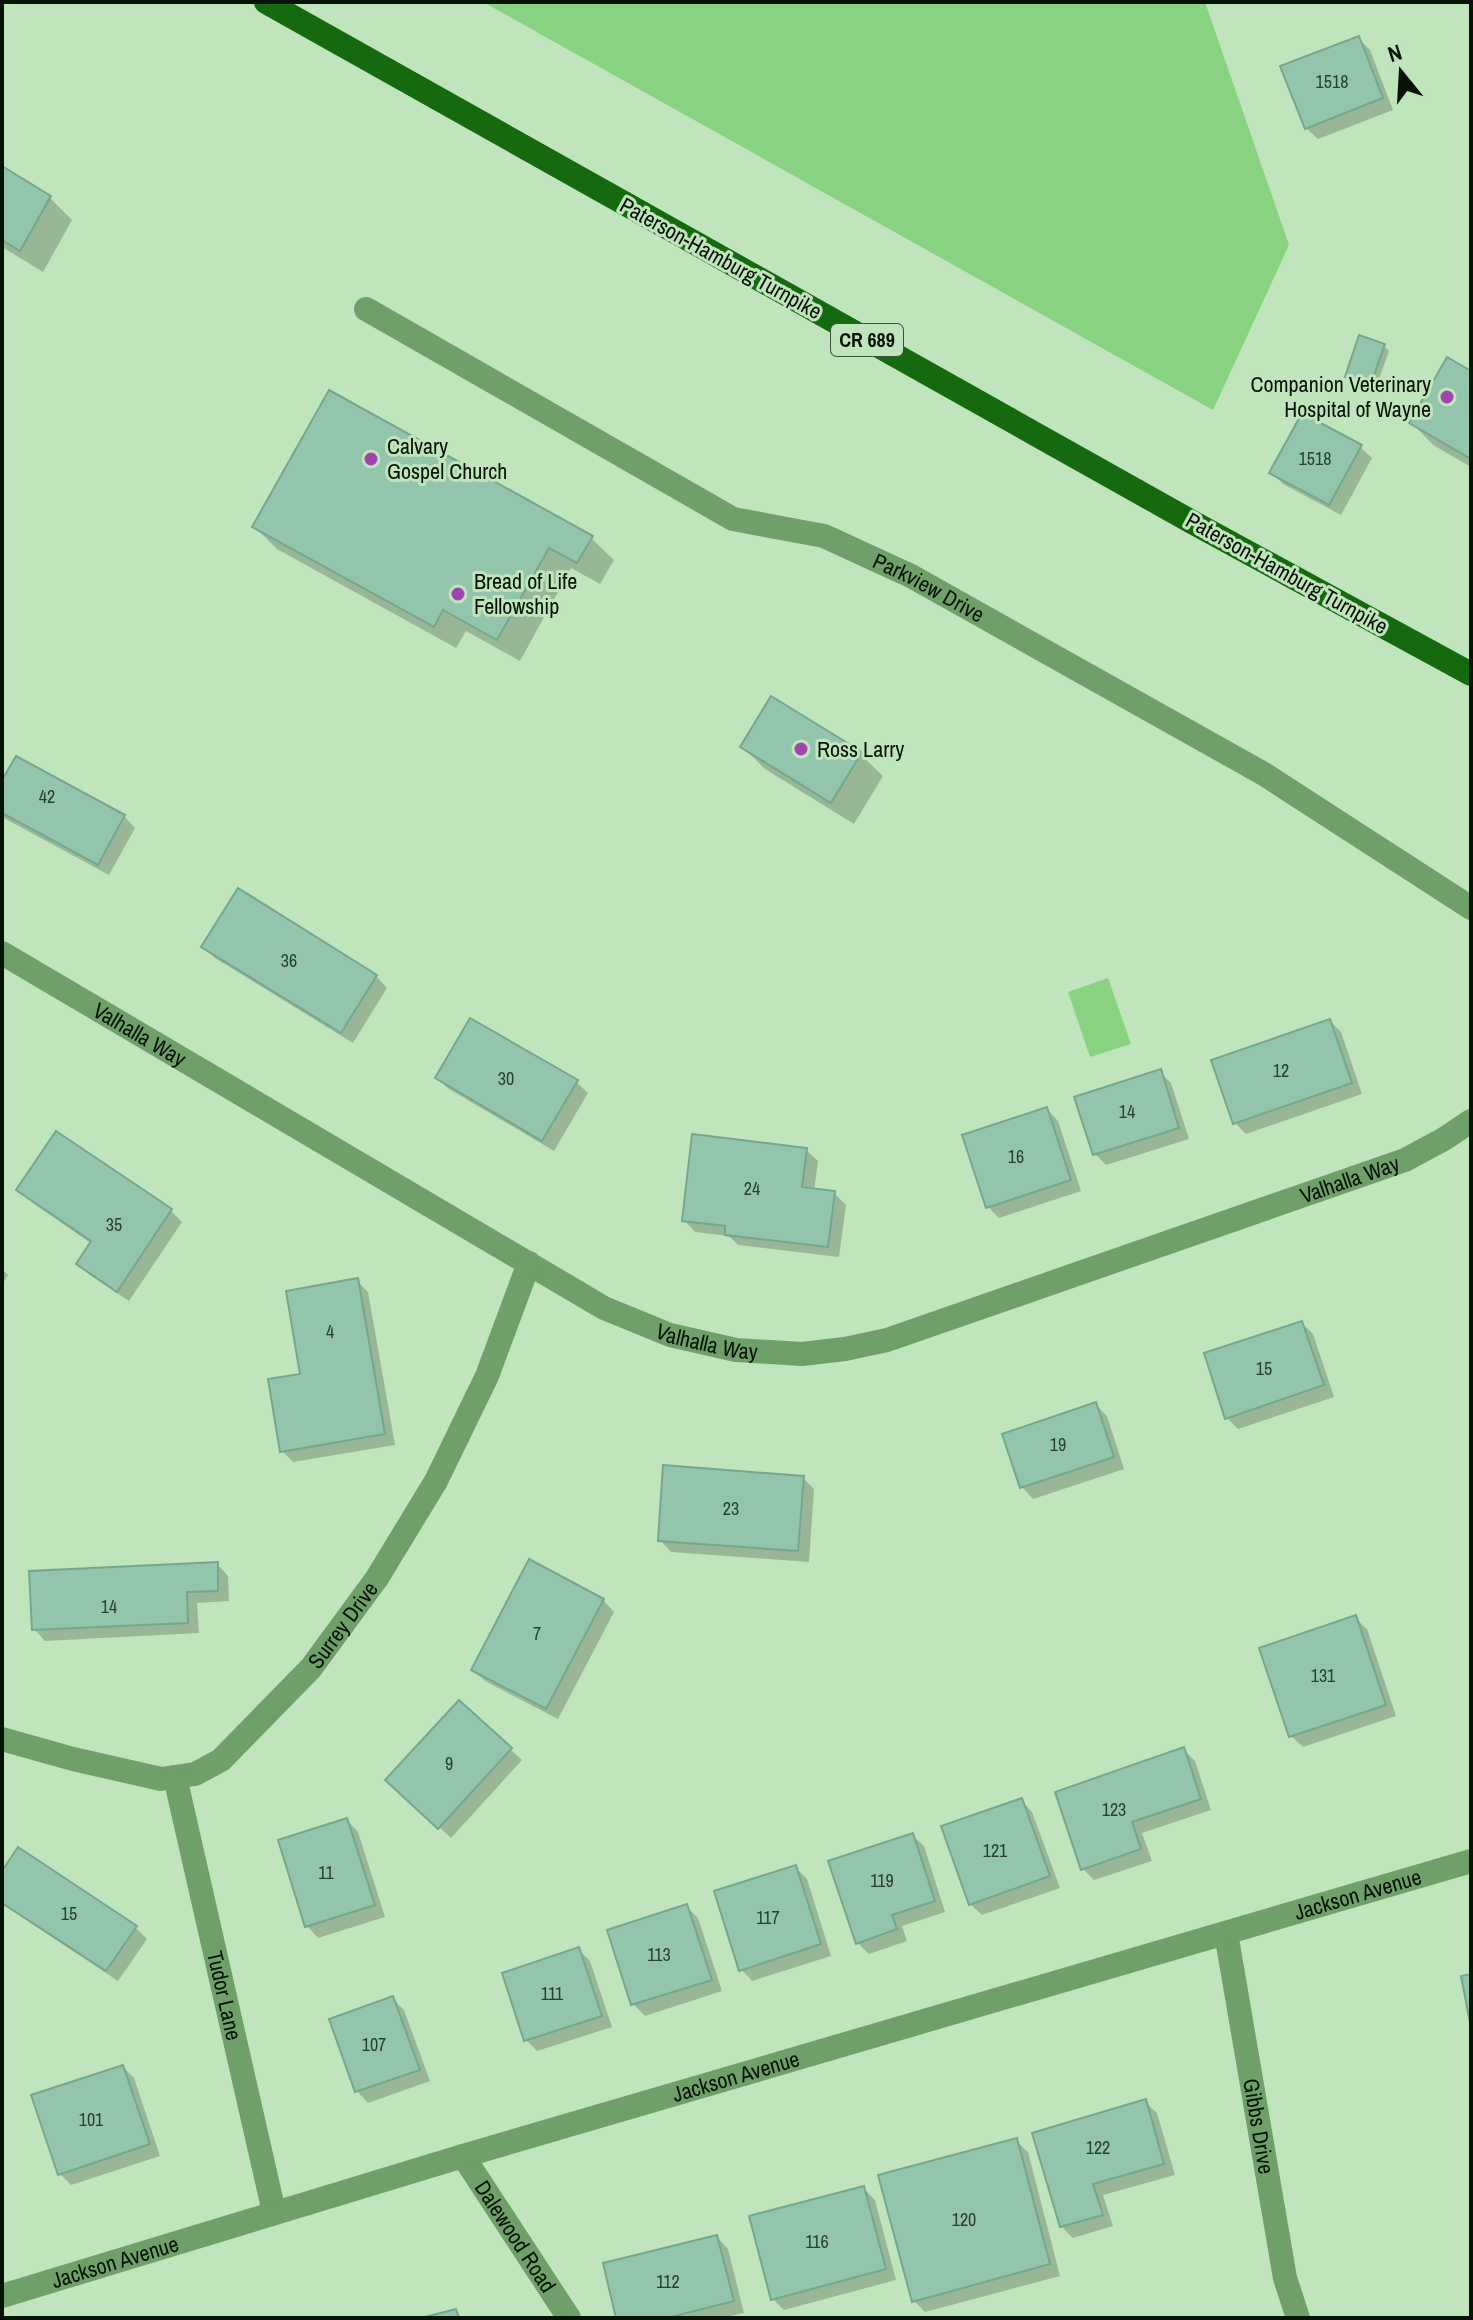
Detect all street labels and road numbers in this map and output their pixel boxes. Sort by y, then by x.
street label: Paterson-Hamburg Turnpike [615,190,827,326]
road number: CR 689 [831,324,903,356]
street label: Paterson-Hamburg Turnpike [1181,505,1393,641]
street label: Parkview Drive [868,545,990,629]
street label: Valhalla Way [88,995,192,1073]
street label: Valhalla Way [1296,1148,1403,1210]
street label: Valhalla Way [651,1316,759,1366]
street label: Surrey Drive [301,1575,385,1675]
street label: Jackson Avenue [1290,1861,1425,1927]
street label: Tudor Lane [200,1948,249,2043]
street label: Jackson Avenue [669,2043,803,2109]
street label: Gibbs Drive [1236,2076,1282,2176]
street label: Dalewood Road [468,2174,563,2298]
street label: Jackson Avenue [48,2228,182,2295]

